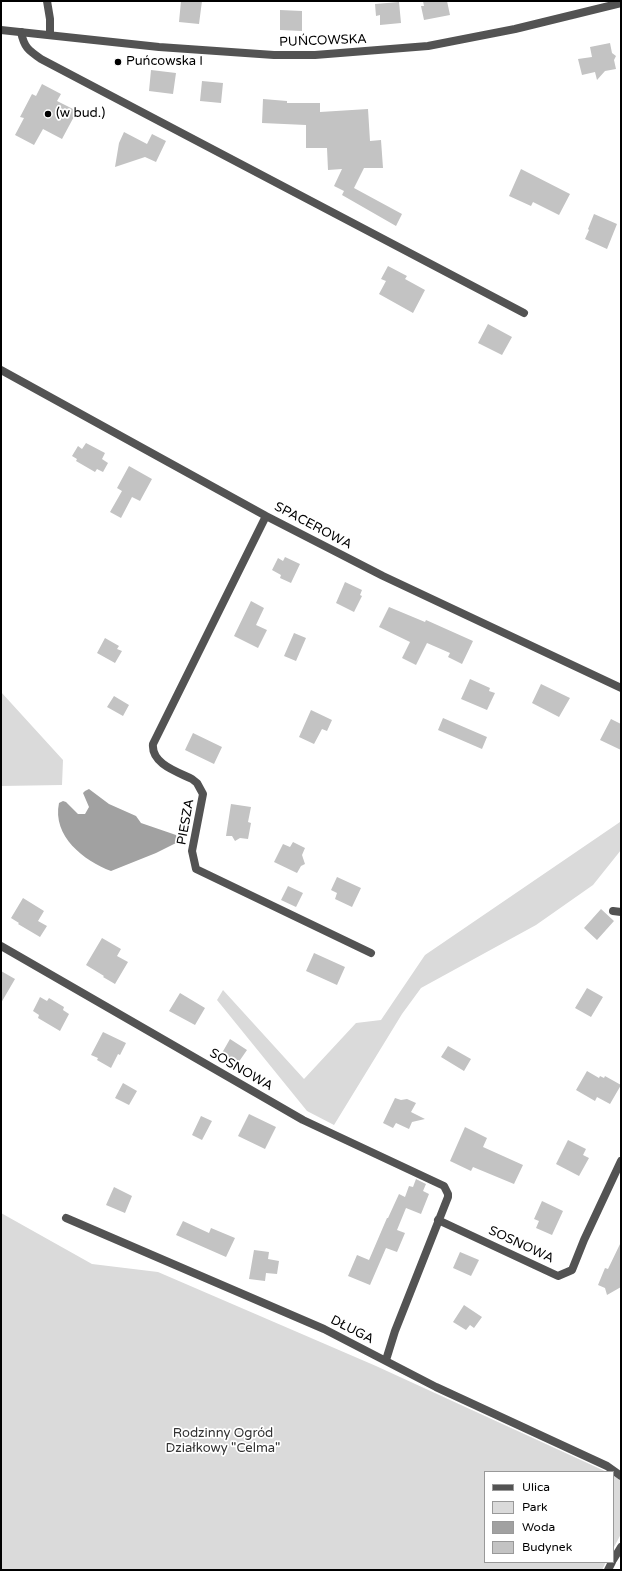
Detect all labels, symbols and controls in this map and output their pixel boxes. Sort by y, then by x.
street label: PUŃCOWSKA [279,32,367,50]
place label: Puńcowska I [126,54,203,70]
marker: Puńcowska I [113,57,123,67]
place label: (w bud.) [56,106,105,122]
marker: (w bud.) [43,109,53,119]
street label: SPACEROWA [272,499,354,553]
street label: PIESZA [174,798,198,846]
street label: SOSNOWA [207,1046,275,1094]
street label: SOSNOWA [486,1223,556,1267]
street label: DŁUGA [328,1313,376,1347]
park label: Rodzinny Ogród Działkowy "Celma" [166,1426,280,1457]
legend [484,1471,614,1563]
text: Ulica [522,1480,550,1494]
text: Park [522,1500,548,1514]
text: Woda [522,1520,555,1534]
text: Budynek [522,1540,572,1554]

